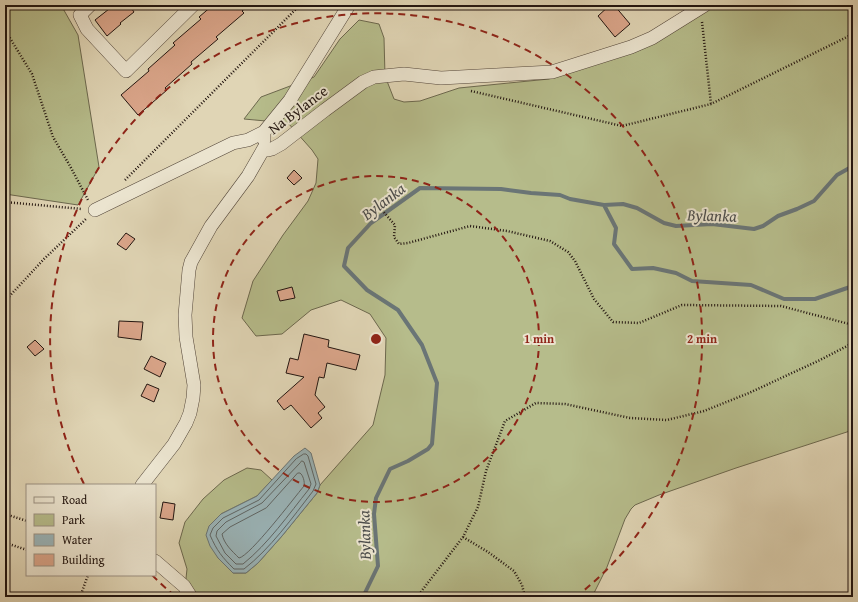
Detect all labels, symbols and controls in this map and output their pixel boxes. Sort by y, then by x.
street label: Na Bylance [264,80,332,139]
water label: Bylanka [355,176,411,226]
water label: Bylanka [686,202,738,228]
text: 1 min [524,330,554,347]
text: 2 min [687,330,717,347]
centre of rings [369,332,383,346]
legend [26,484,156,576]
text: Road [62,491,88,508]
water label: Bylanka [351,509,377,561]
text: Park [62,511,86,528]
text: Water [62,531,92,548]
text: Building [62,551,105,568]

